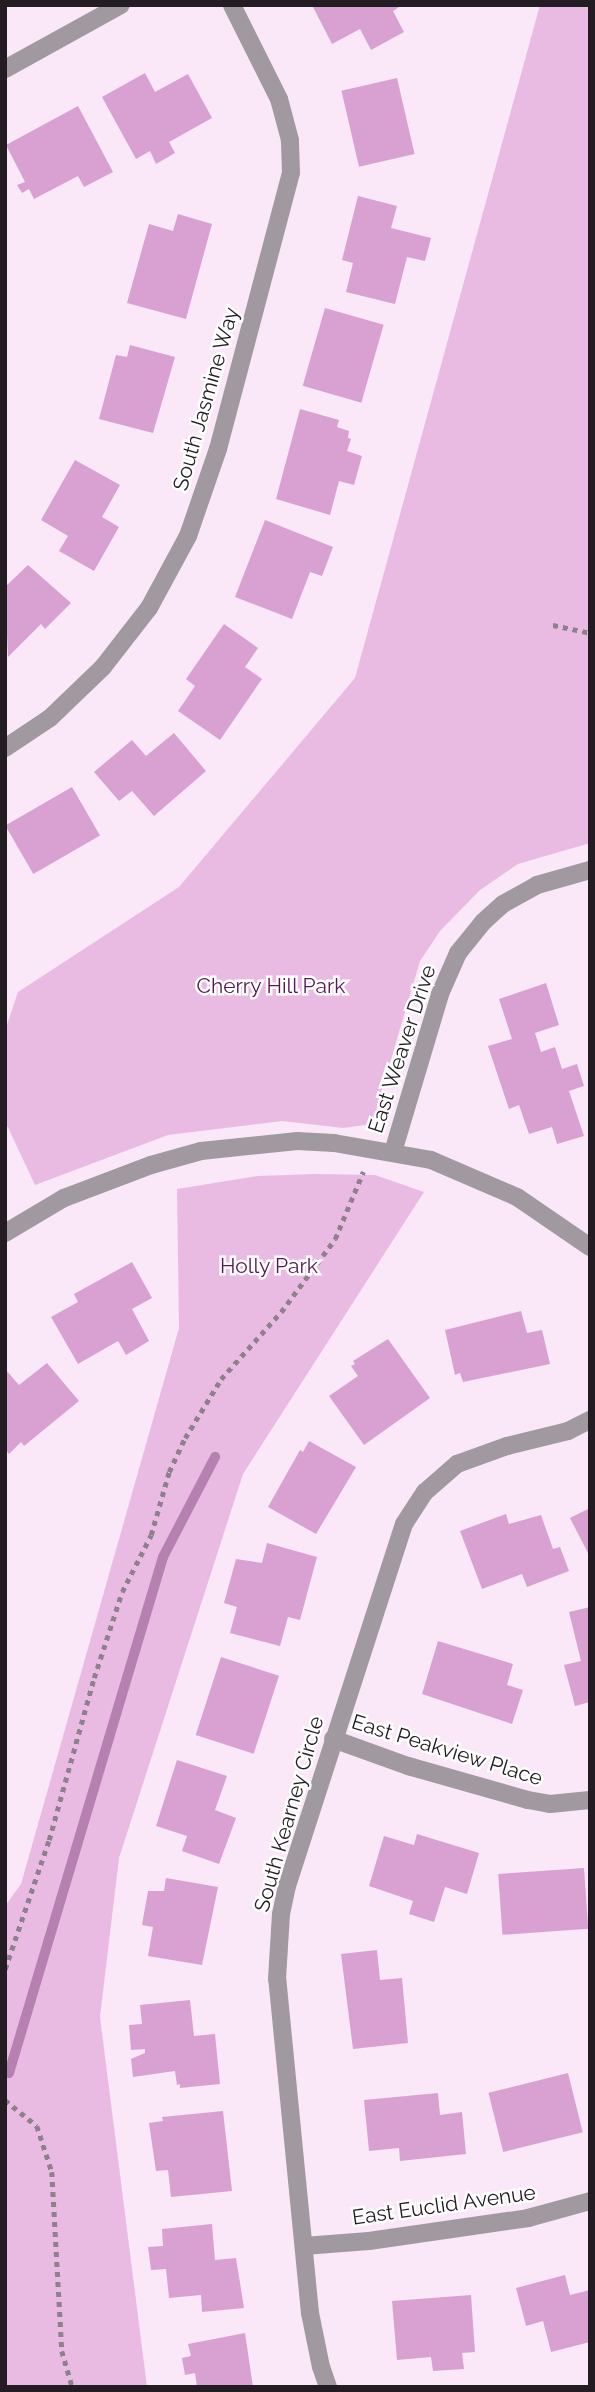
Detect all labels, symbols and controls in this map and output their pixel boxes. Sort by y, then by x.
street label: South Jasmine Way [168,304,244,494]
street label: East Weaver Drive [363,961,441,1137]
park label: Cherry Hill Park [196,973,346,999]
park label: Holly Park [220,1253,318,1279]
street label: East Peakview Place [348,1709,546,1791]
street label: South Kearney Circle [249,1713,329,1915]
street label: East Euclid Avenue [350,2180,538,2230]

